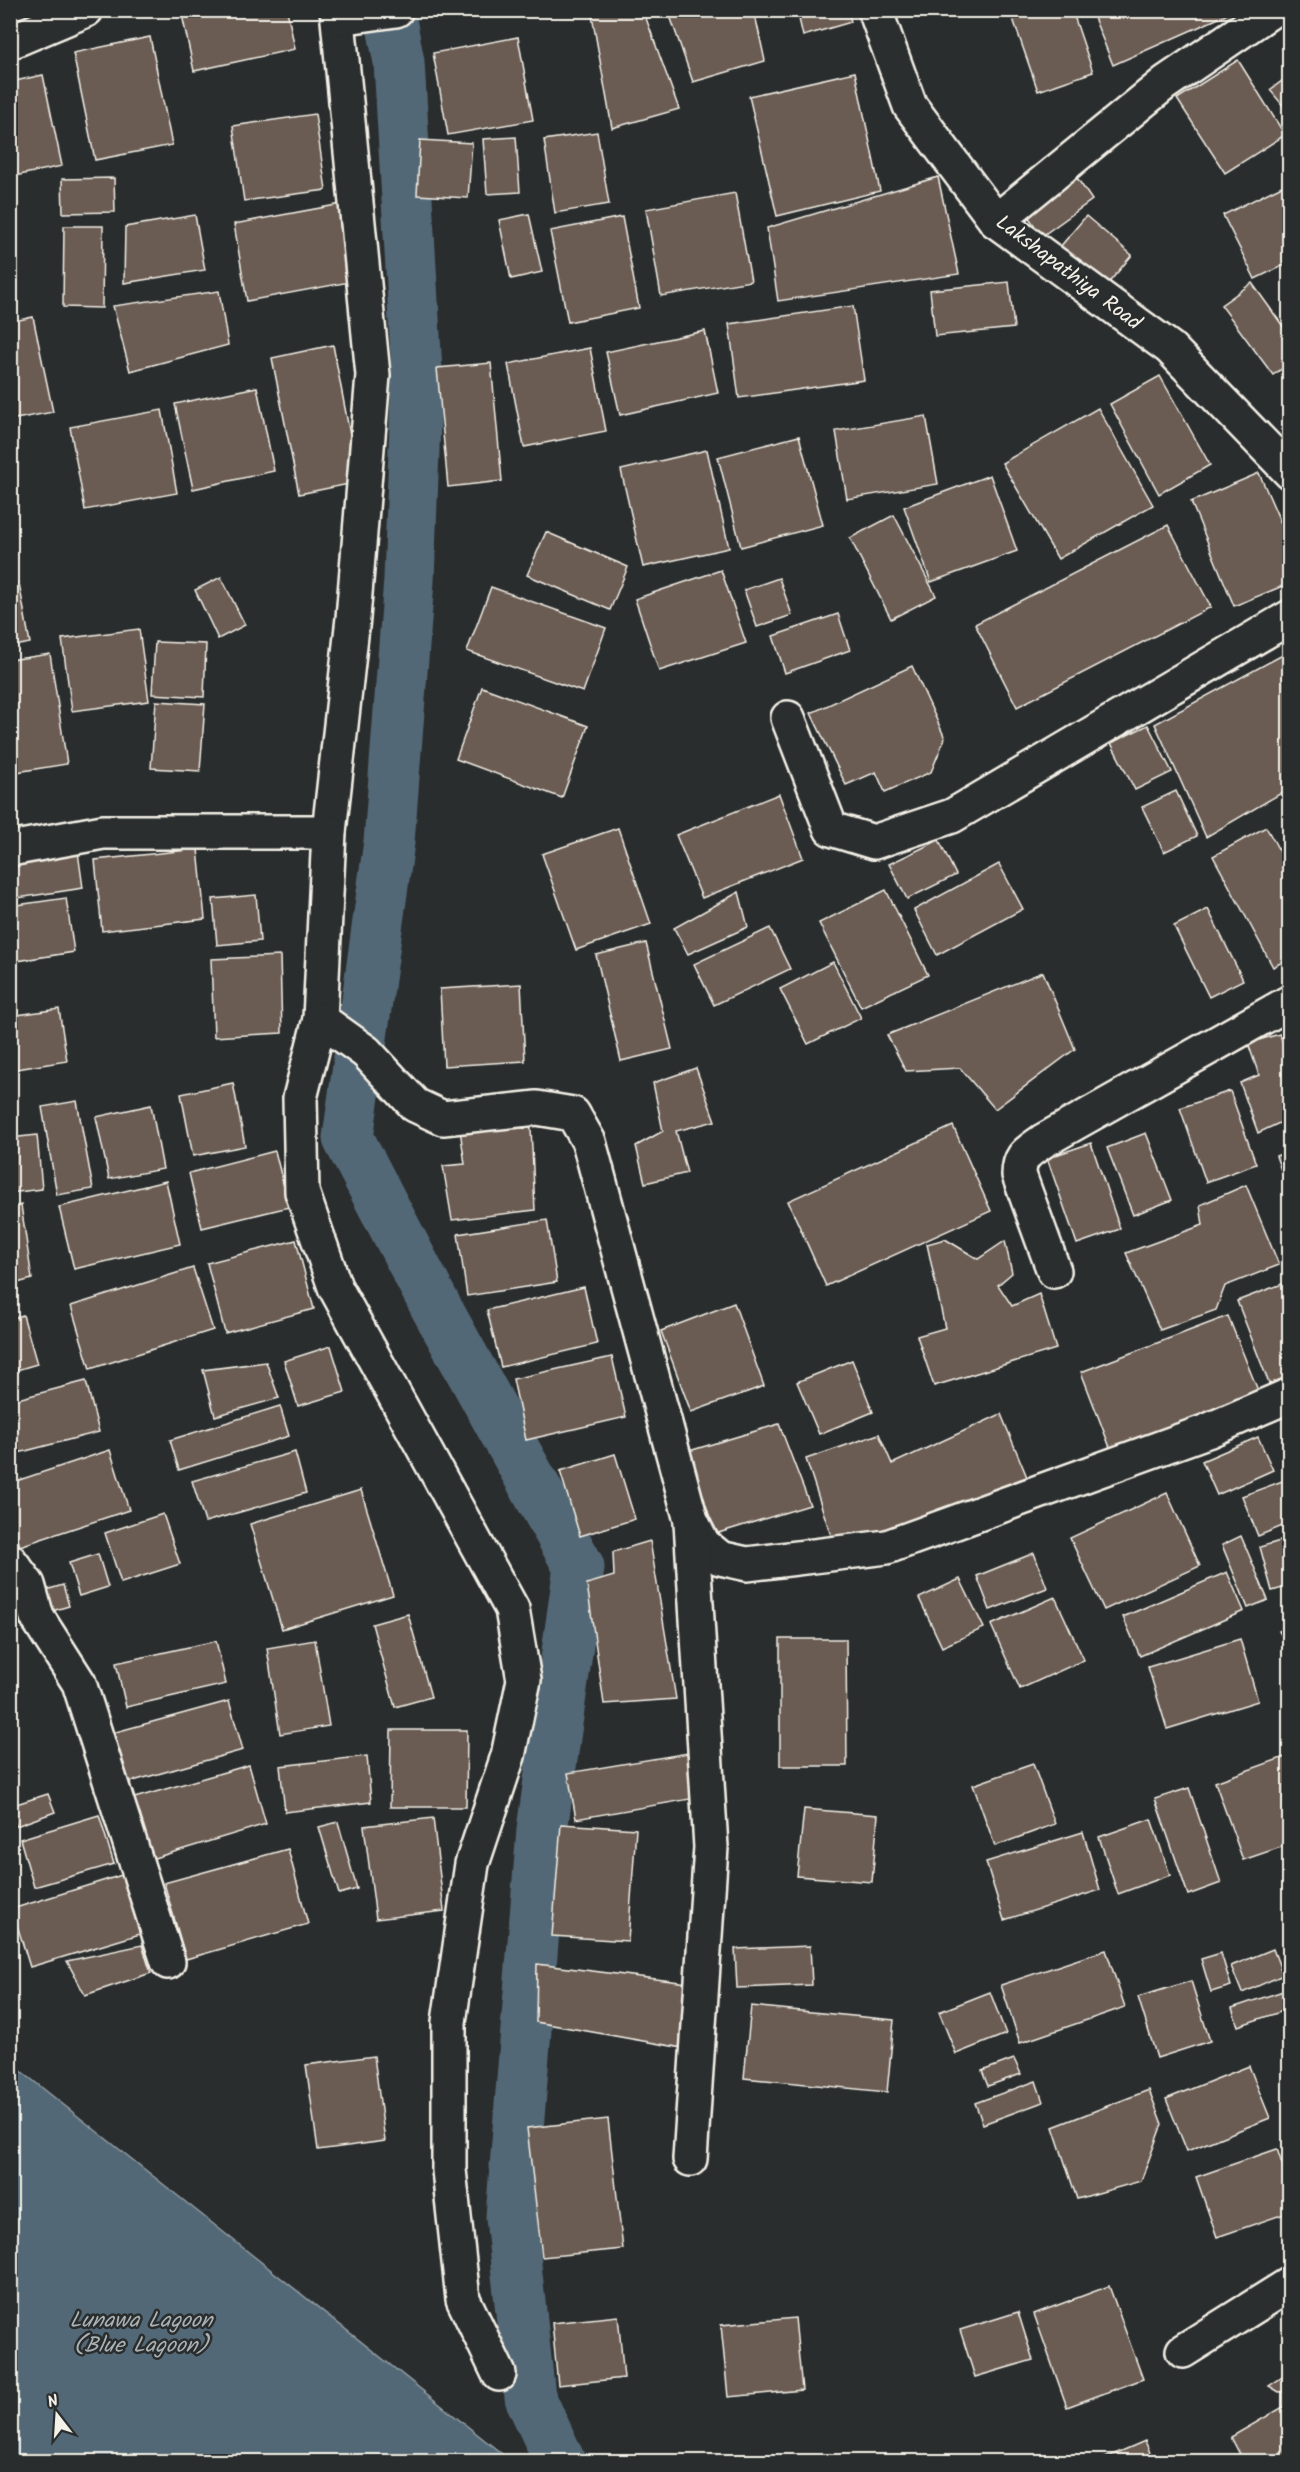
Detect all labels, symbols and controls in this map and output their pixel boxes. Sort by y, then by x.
street label: Lakshapathiya Road [988,207,1149,340]
water label: Lunawa Lagoon (Blue Lagoon) [69,2304,215,2364]
north arrow [27,2385,87,2445]
text: N [45,2389,62,2416]

